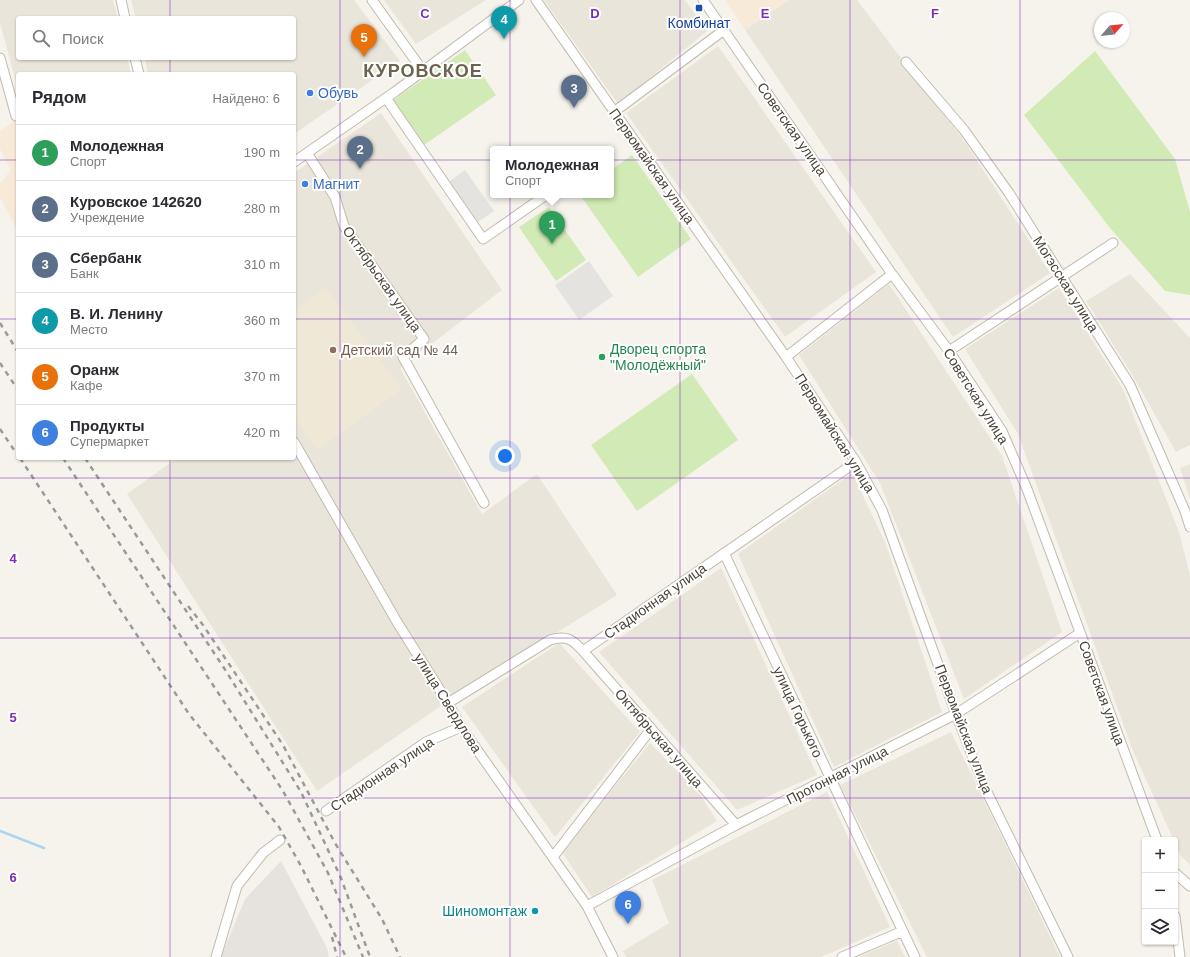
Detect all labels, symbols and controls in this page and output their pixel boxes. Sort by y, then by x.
marker: Комбинат [694,3,704,13]
text: C [420,6,430,21]
pin: 4 [491,6,517,39]
text: D [590,6,600,21]
text: E [761,6,770,21]
text: F [931,6,939,21]
north arrow [1094,12,1130,48]
place label: Комбинат [668,15,731,31]
search box [16,16,296,60]
pin: 5 [351,24,377,57]
icon: search [30,27,52,49]
text: Поиск [62,30,104,47]
district label: КУРОВСКОЕ [363,61,483,81]
pin: 3 [561,75,587,108]
street label: Советская улица [754,79,830,179]
place label: Обувь [318,85,358,101]
text: Рядом [32,88,87,107]
marker: Обувь [305,88,315,98]
text: Найдено: 6 [212,91,280,106]
street label: Первомайская улица [606,105,698,227]
pin: 2 [347,136,373,169]
text: Молодежная [70,137,164,154]
text: 1 [41,145,49,160]
text: 190 m [244,145,280,160]
popup [490,146,614,198]
text: Спорт [70,154,107,169]
text: Молодежная [505,156,599,173]
text: Спорт [505,173,542,188]
place label: Магнит [313,176,360,192]
marker: Магнит [300,179,310,189]
text: Куровское 142620 [70,193,202,210]
text: 2 [41,201,49,216]
text: 280 m [244,201,280,216]
text: Учреждение [70,210,145,225]
pin: 1 [539,211,565,244]
street label: Октябрьская улица [339,223,425,335]
street label: Могэсская улица [1030,233,1102,335]
text: Сбербанк [70,249,142,266]
text: 3 [41,257,49,272]
text: 310 m [244,257,280,272]
text: Банк [70,266,99,281]
text: В. И. Ленину [70,305,163,322]
text: 4 [41,313,49,328]
text: 360 m [244,313,280,328]
text: Место [70,322,108,337]
place label: Дворец спорта "Молодёжный" [610,341,706,373]
place label: Детский сад № 44 [341,342,458,358]
marker: Детский сад № 44 [328,345,338,355]
street label: Советская улица [940,345,1012,447]
marker: Дворец спорта "Молодёжный" [597,352,607,362]
text: Оранж [70,361,119,378]
text: 5 [41,369,49,384]
text: 370 m [244,369,280,384]
street label: Первомайская улица [792,371,878,496]
text: Кафе [70,378,103,393]
text: Продукты [70,417,145,434]
text: 6 [41,425,49,440]
text: 420 m [244,425,280,440]
text: Супермаркет [70,434,149,449]
your location [495,446,515,466]
text: 4 [9,551,17,566]
street label: Стадионная улица [601,560,709,642]
street label: Советская улица [1076,639,1128,748]
street label: улица Свердлова [411,650,485,756]
street label: Первомайская улица [932,662,996,796]
street label: улица Горького [770,664,826,760]
street label: Октябрьская улица [612,685,706,791]
text: 5 [9,710,17,725]
street label: Стадионная улица [327,733,437,815]
street label: Прогонная улица [784,742,890,807]
map controls [1142,837,1178,945]
button: + [1142,837,1178,873]
text: 6 [9,870,17,885]
button: − [1142,873,1178,909]
pin: 6 [615,891,641,924]
place label: Шиномонтаж [442,903,528,919]
marker: Шиномонтаж [530,906,540,916]
button: layers [1142,909,1178,945]

